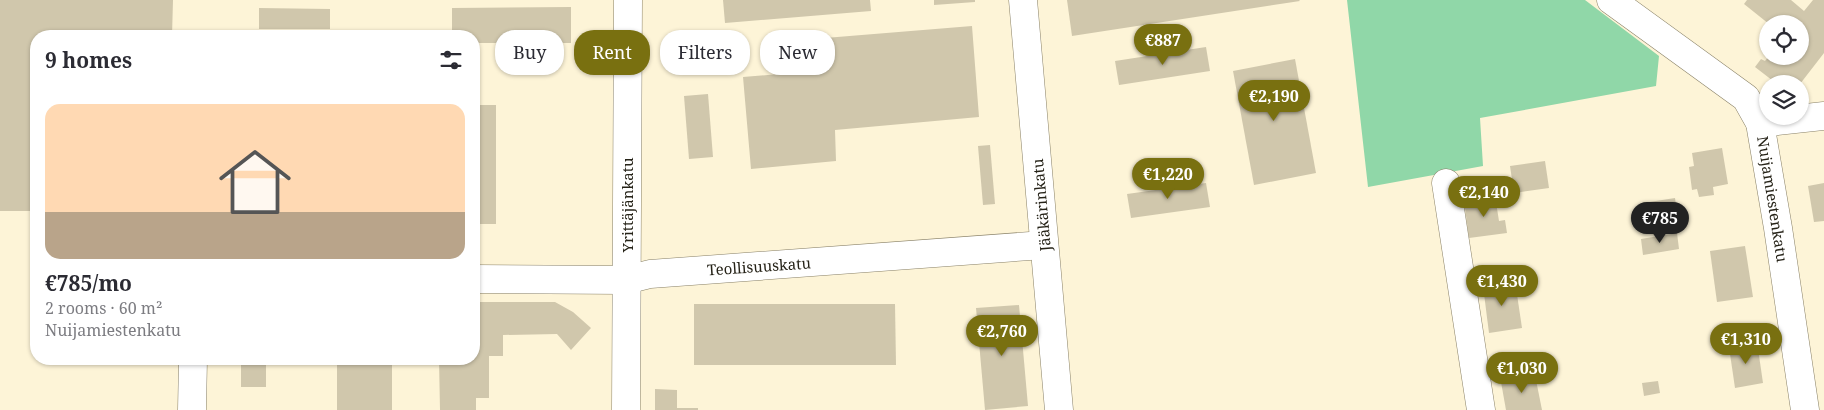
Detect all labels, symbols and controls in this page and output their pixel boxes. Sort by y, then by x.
map controls [1759,15,1809,125]
button: locate [1759,15,1809,65]
pin: €887 [1133,23,1193,66]
text: €887 [1145,29,1181,51]
chip: Buy [495,30,564,75]
chip: Rent [574,30,650,75]
chip: Filters [660,30,750,75]
chip: New [760,30,835,75]
text: 9 homes [45,46,132,74]
icon: filters [437,46,465,74]
button: layers [1759,75,1809,125]
pin: €2,190 [1233,80,1315,122]
text: €2,190 [1249,85,1299,107]
street label: Nuijamiestenkatu [1753,134,1793,264]
icon: home [210,137,300,227]
street label: Yrittäjänkatu [617,157,637,253]
street label: Jääkärinkatu [1027,157,1055,253]
pin: €1,220 [1127,158,1209,200]
text: €1,220 [1143,163,1193,185]
pin: €2,140 [1443,176,1525,218]
text: €2,140 [1459,181,1509,203]
pin: €785 [1630,202,1690,244]
text: €785 [1642,207,1678,229]
street label: Teollisuuskatu [707,252,812,280]
pin: €1,430 [1461,264,1543,307]
text: €785/mo [45,269,132,297]
text: €1,430 [1477,270,1527,292]
text: 2 rooms · 60 m² [45,297,162,319]
pin: €2,760 [961,314,1043,357]
text: Nuijamiestenkatu [45,319,181,341]
text: €2,760 [977,320,1027,342]
pin: €1,310 [1705,322,1787,365]
text: €1,310 [1721,328,1771,350]
pin: €1,030 [1481,352,1563,394]
text: €1,030 [1497,357,1547,379]

